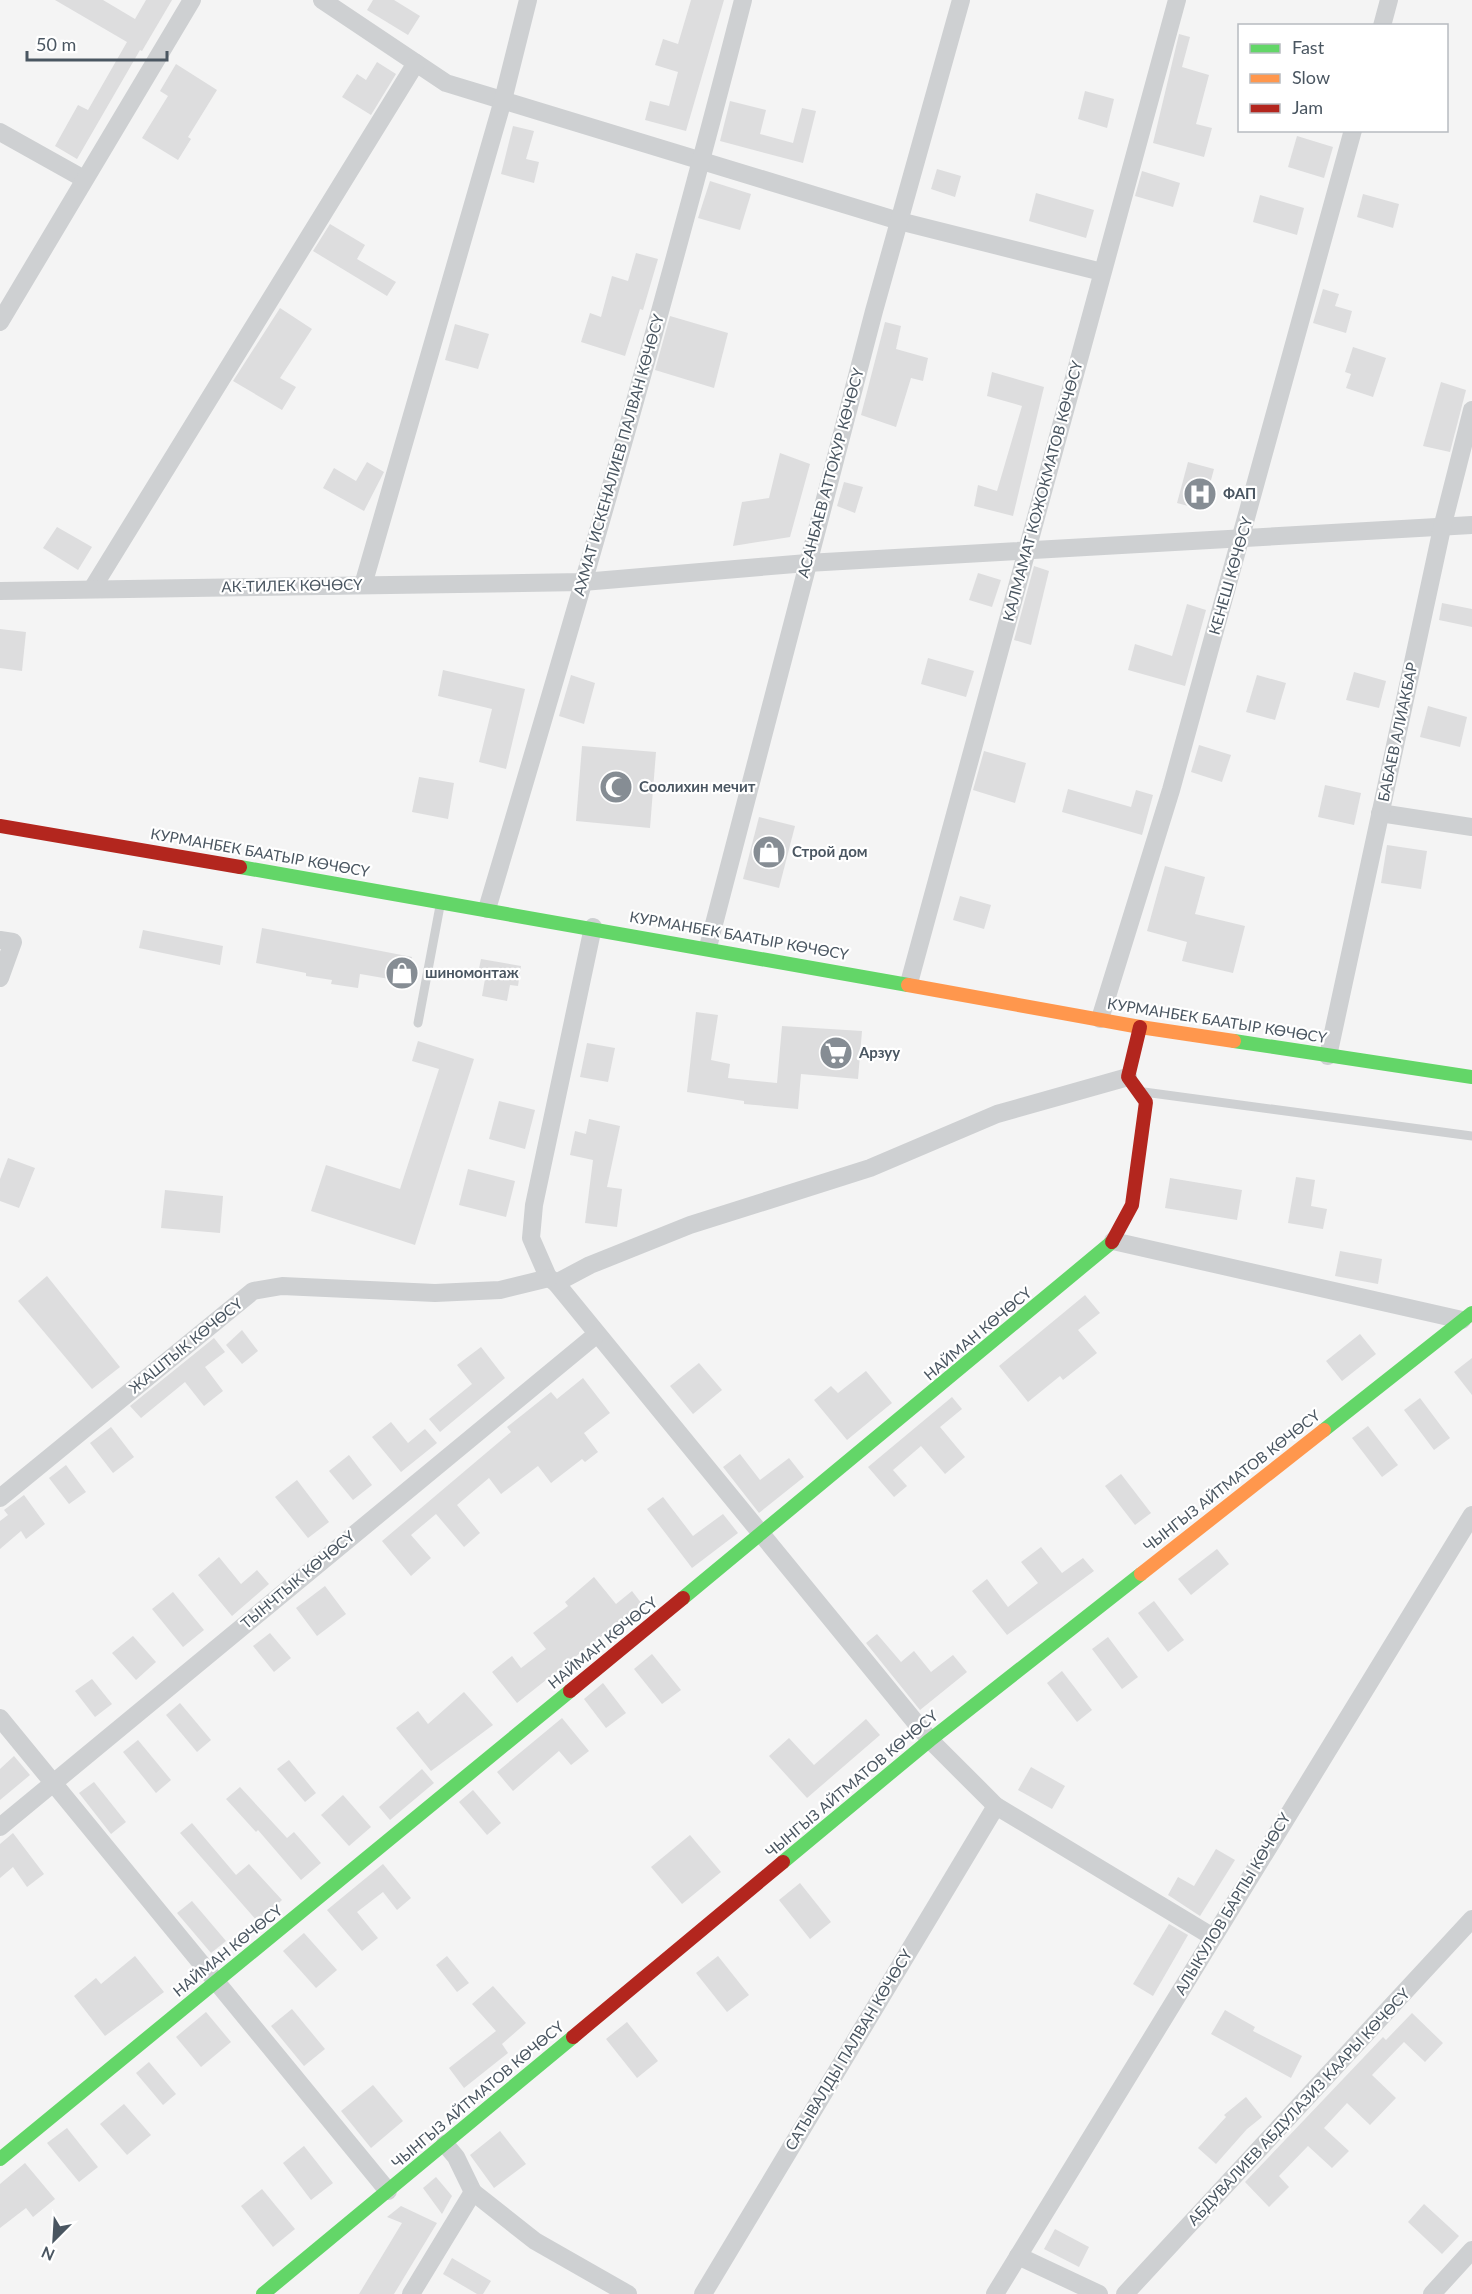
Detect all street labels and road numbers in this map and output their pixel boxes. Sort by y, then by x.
street label: АХМАТ ИСКЕНАЛИЕВ ПАЛВАН КӨЧӨСҮ [569,311,667,598]
street label: КАЛМАМАТ КОЖОКМАТОВ КӨЧӨСҮ [999,358,1086,623]
street label: АСАНБАЕВ АТТОКУР КӨЧӨСҮ [793,365,867,580]
street label: КЕНЕШ КӨЧӨСҮ [1205,514,1256,637]
street label: АК-ТИЛЕК КӨЧӨСҮ [221,575,363,595]
street label: БАБАЕВ АЛИАКБАР [1373,661,1421,803]
street label: КУРМАНБЕК БААТЫР КӨЧӨСҮ [149,824,372,880]
street label: КУРМАНБЕК БААТЫР КӨЧӨСҮ [628,907,851,963]
street label: КУРМАНБЕК БААТЫР КӨЧӨСҮ [1106,994,1329,1046]
street label: НАЙМАН КӨЧӨСҮ [920,1282,1035,1384]
street label: ЖАШТЫК КӨЧӨСҮ [125,1293,246,1397]
street label: ЧЫНГЫЗ АЙТМАТОВ КӨЧӨСҮ [1140,1405,1324,1555]
street label: ТЫНЧТЫК КӨЧӨСҮ [237,1526,358,1632]
street label: НАЙМАН КӨЧӨСҮ [544,1592,661,1692]
street label: ЧЫНГЫЗ АЙТМАТОВ КӨЧӨСҮ [762,1705,942,1861]
street label: АЛЫКУЛОВ БАРПЫ КӨЧӨСҮ [1171,1809,1294,1998]
street label: НАЙМАН КӨЧӨСҮ [169,1900,286,2000]
street label: САТЫВАЛДЫ ПАЛВАН КӨЧӨСҮ [781,1945,916,2153]
street label: АБДУВАЛИЕВ АБДУЛАЗИЗ КААРЫ КӨЧӨСҮ [1184,1984,1413,2228]
street label: ЧЫНГЫЗ АЙТМАТОВ КӨЧӨСҮ [388,2016,568,2172]

